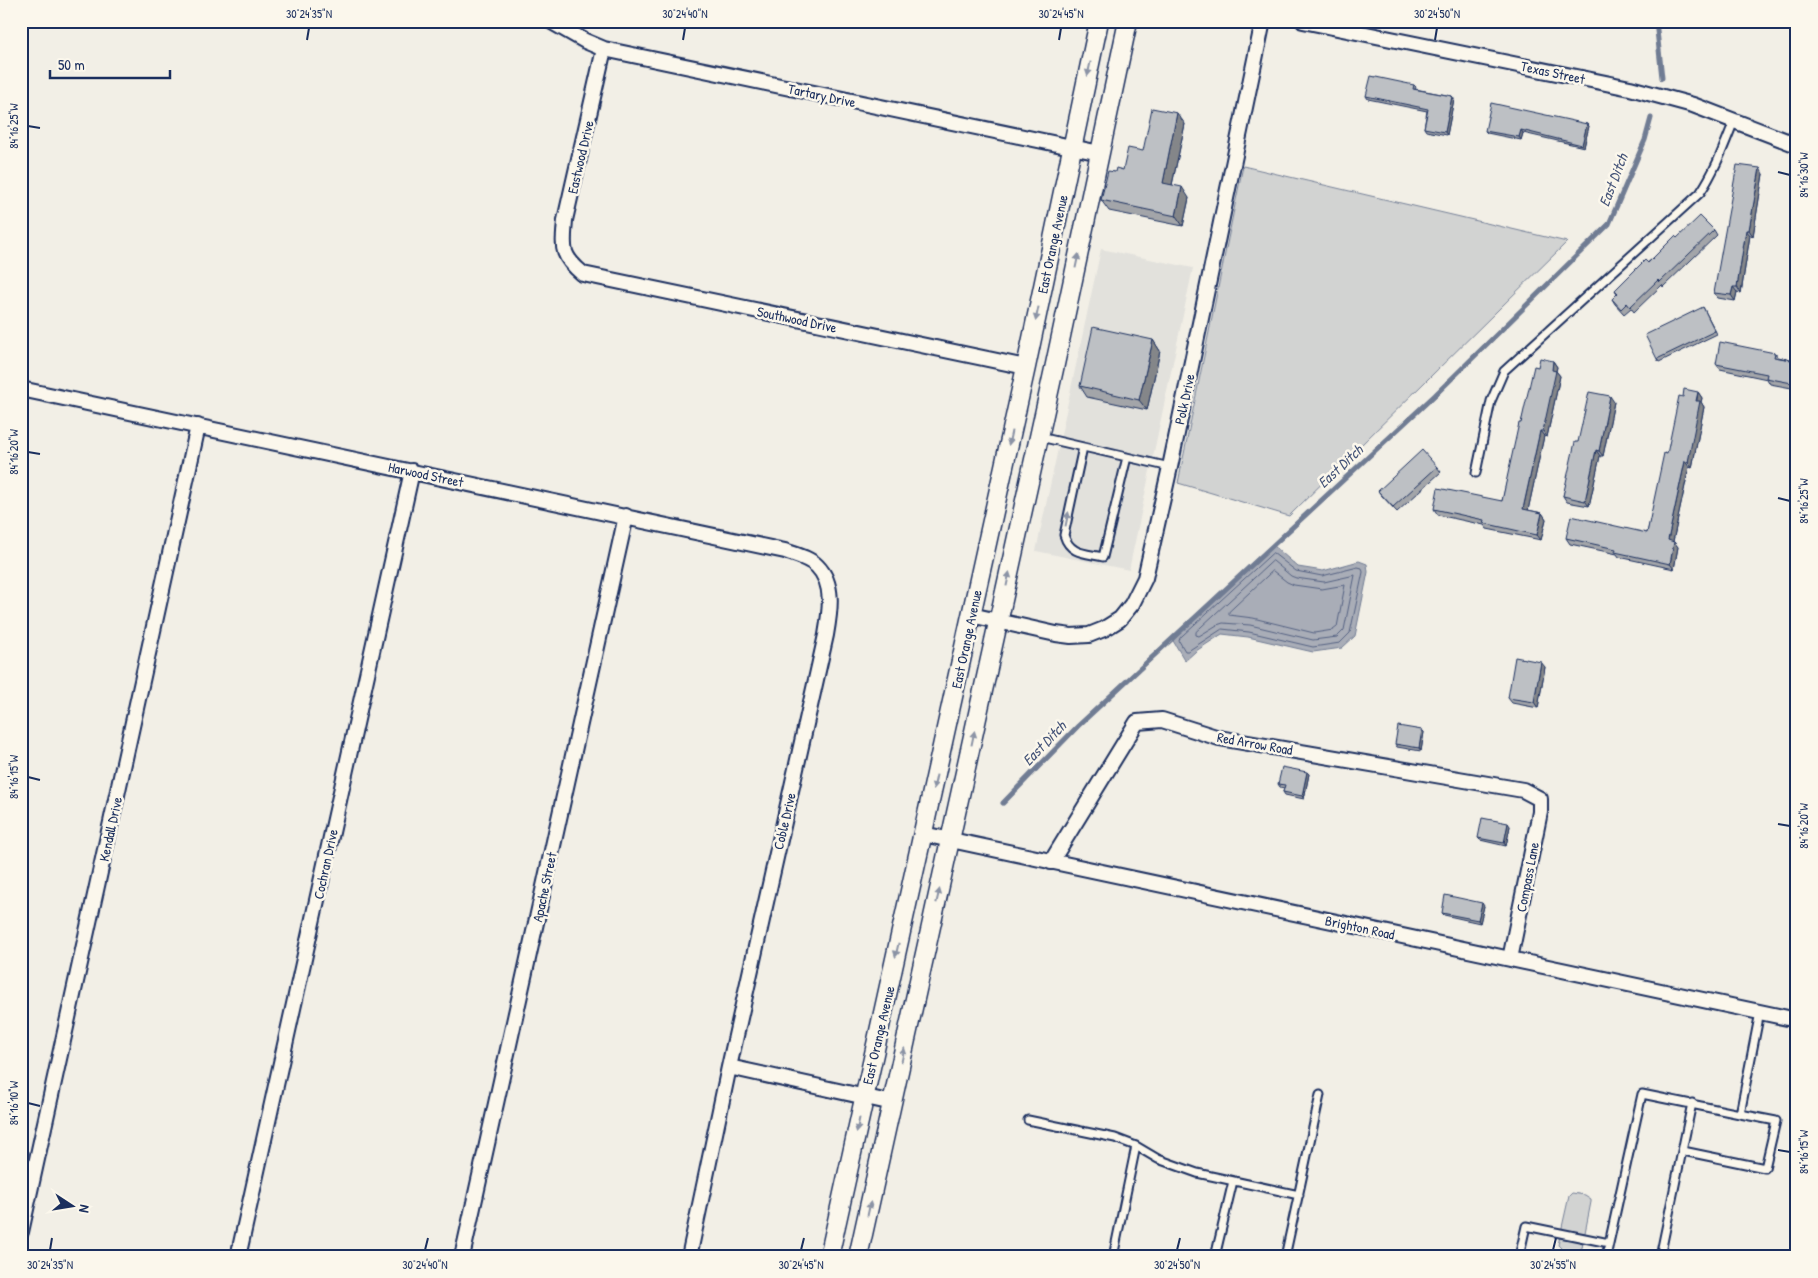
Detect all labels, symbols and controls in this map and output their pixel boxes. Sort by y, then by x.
text: 30°24'35"N [286,5,332,22]
text: 30°24'40"N [662,5,708,22]
text: 30°24'45"N [1038,5,1084,22]
text: 30°24'50"N [1414,5,1460,22]
scale bar [50,48,170,80]
text: 50 m [58,54,85,75]
street label: Texas Street [1519,56,1587,88]
one-way arrow [1084,61,1092,77]
street label: Tartary Drive [786,79,858,112]
text: 84°16'25"W [5,103,22,149]
street label: Eastwood Drive [562,118,598,196]
water label: East Ditch [1593,149,1633,209]
text: 84°16'30"W [1795,152,1812,198]
street label: East Orange Avenue [1032,192,1073,295]
one-way arrow [1073,254,1081,269]
street label: Southwood Drive [755,301,839,337]
one-way arrow [1033,306,1041,321]
street label: Polk Drive [1169,371,1199,426]
text: 84°16'20"W [5,429,22,475]
one-way arrow [1006,431,1014,446]
water label: East Ditch [1313,439,1368,492]
street label: Harwood Street [387,457,466,491]
text: 84°16'25"W [1795,478,1812,524]
one-way arrow [1064,510,1072,526]
one-way arrow [1004,571,1012,586]
street label: East Orange Avenue [946,587,987,690]
water label: East Ditch [1017,715,1072,770]
street label: Red Arrow Road [1216,727,1295,759]
one-way arrow [969,730,977,745]
text: 84°16'15"W [5,754,22,799]
one-way arrow [930,774,938,790]
street label: Coble Drive [768,790,800,851]
street label: Kendall Drive [94,794,126,863]
text: 84°16'20"W [1795,803,1812,849]
street label: Cochran Drive [308,827,342,901]
street label: Compass Lane [1511,840,1544,914]
street label: Apache Street [527,850,562,924]
one-way arrow [934,889,942,904]
street label: Brighton Road [1323,910,1397,945]
one-way arrow [893,942,901,957]
street label: East Orange Avenue [857,983,900,1086]
one-way arrow [899,1047,907,1063]
text: 84°16'10"W [5,1080,22,1125]
one-way arrow [854,1118,862,1133]
text: 84°16'15"W [1795,1129,1812,1174]
north arrow [48,1180,98,1230]
one-way arrow [865,1201,873,1216]
text: N [75,1203,95,1215]
text: 30°24'35"N [27,1256,73,1273]
text: 30°24'40"N [402,1256,448,1273]
text: 30°24'45"N [778,1256,824,1273]
text: 30°24'50"N [1154,1256,1200,1273]
text: 30°24'55"N [1530,1256,1576,1273]

